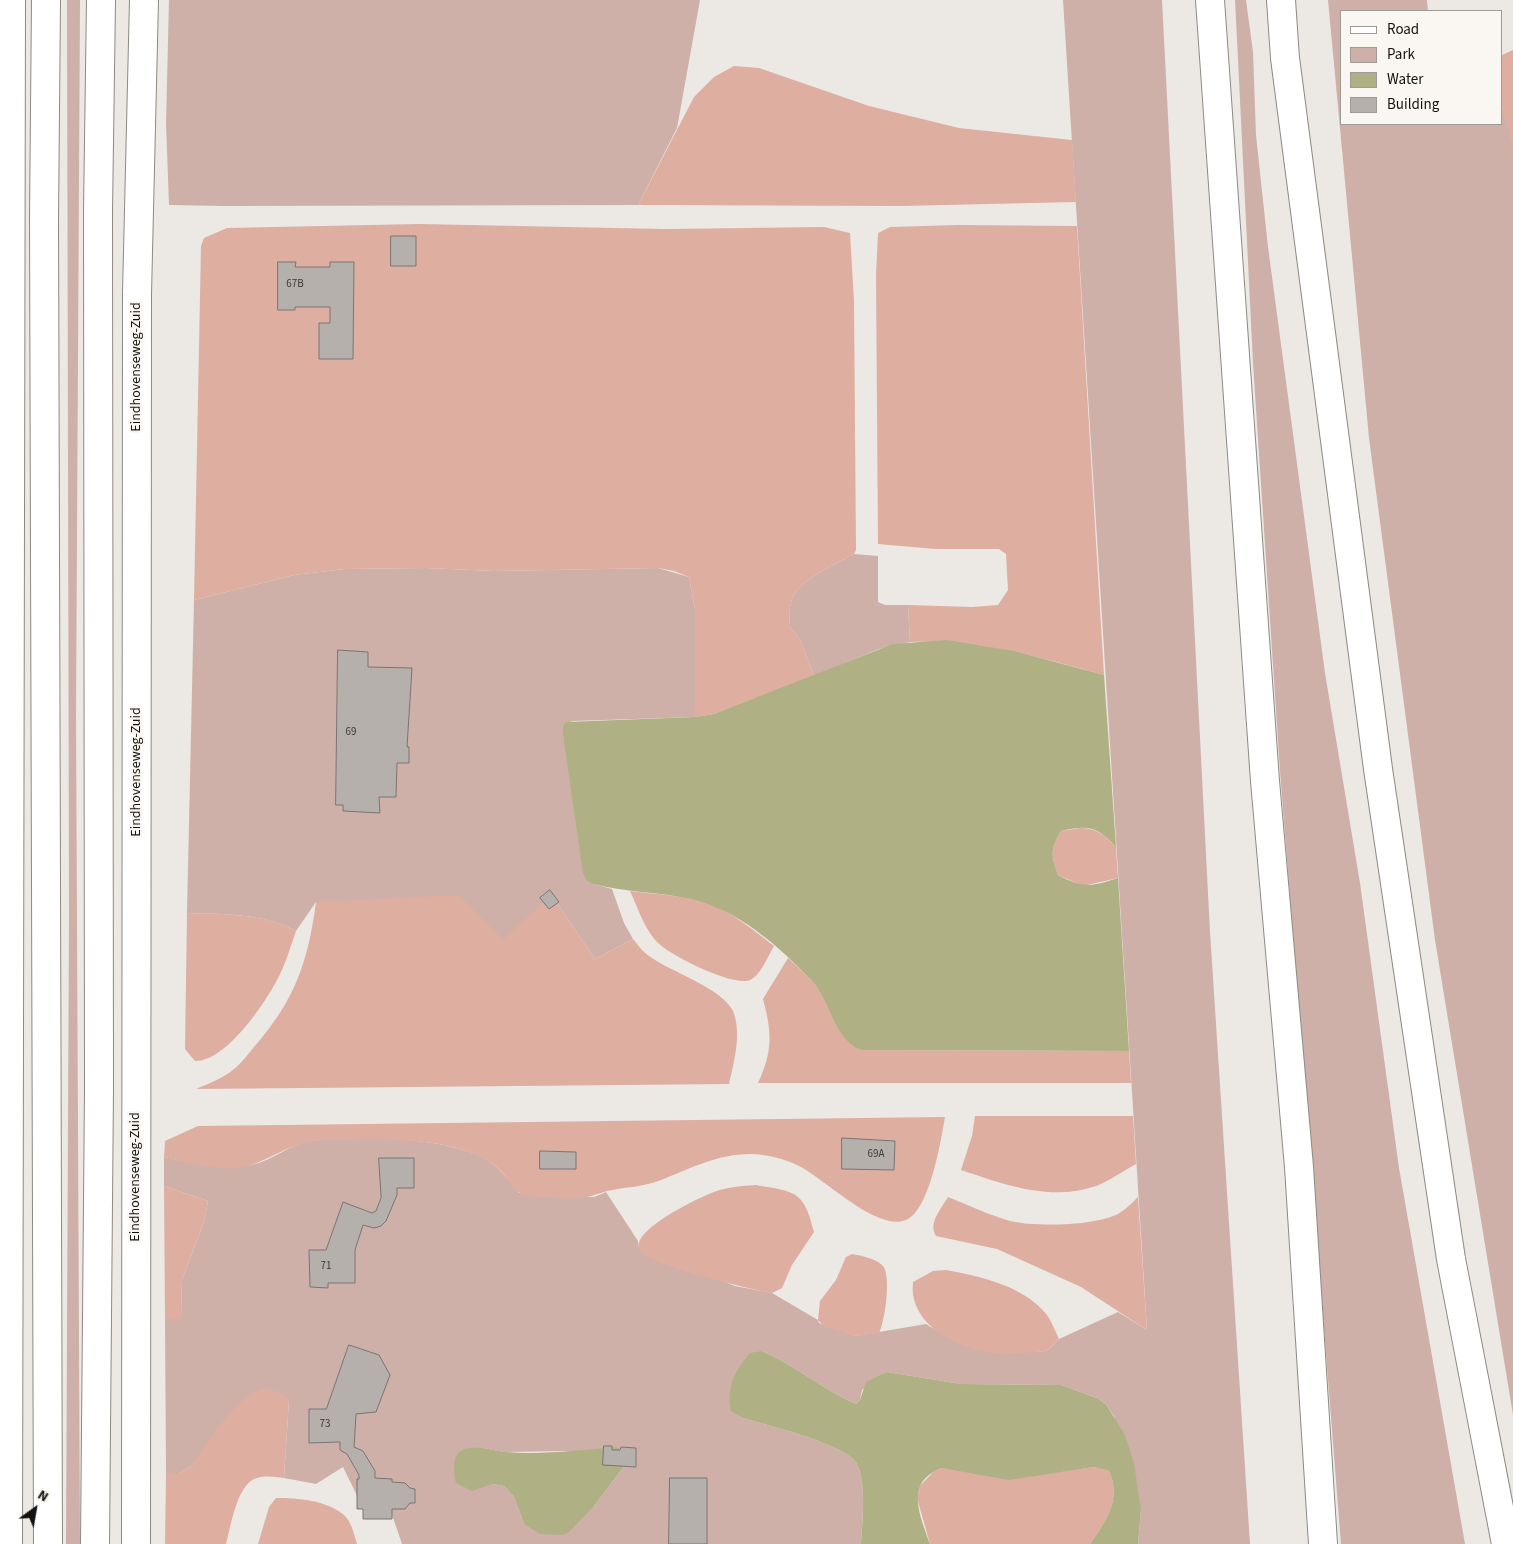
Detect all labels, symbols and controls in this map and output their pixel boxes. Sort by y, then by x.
legend [1340,10,1503,125]
text: Road [1387,19,1419,40]
text: Park [1387,44,1415,65]
text: Water [1387,69,1423,90]
text: Building [1387,94,1439,115]
house number: 67B [286,278,304,292]
street label: Eindhovenseweg-Zuid [129,302,145,432]
street label: Eindhovenseweg-Zuid [129,707,145,837]
house number: 69 [346,726,356,740]
street label: Eindhovenseweg-Zuid [128,1112,144,1242]
house number: 69A [868,1148,884,1162]
house number: 71 [321,1260,331,1274]
house number: 73 [320,1418,330,1432]
north arrow [10,1484,60,1534]
text: N [34,1485,52,1507]

